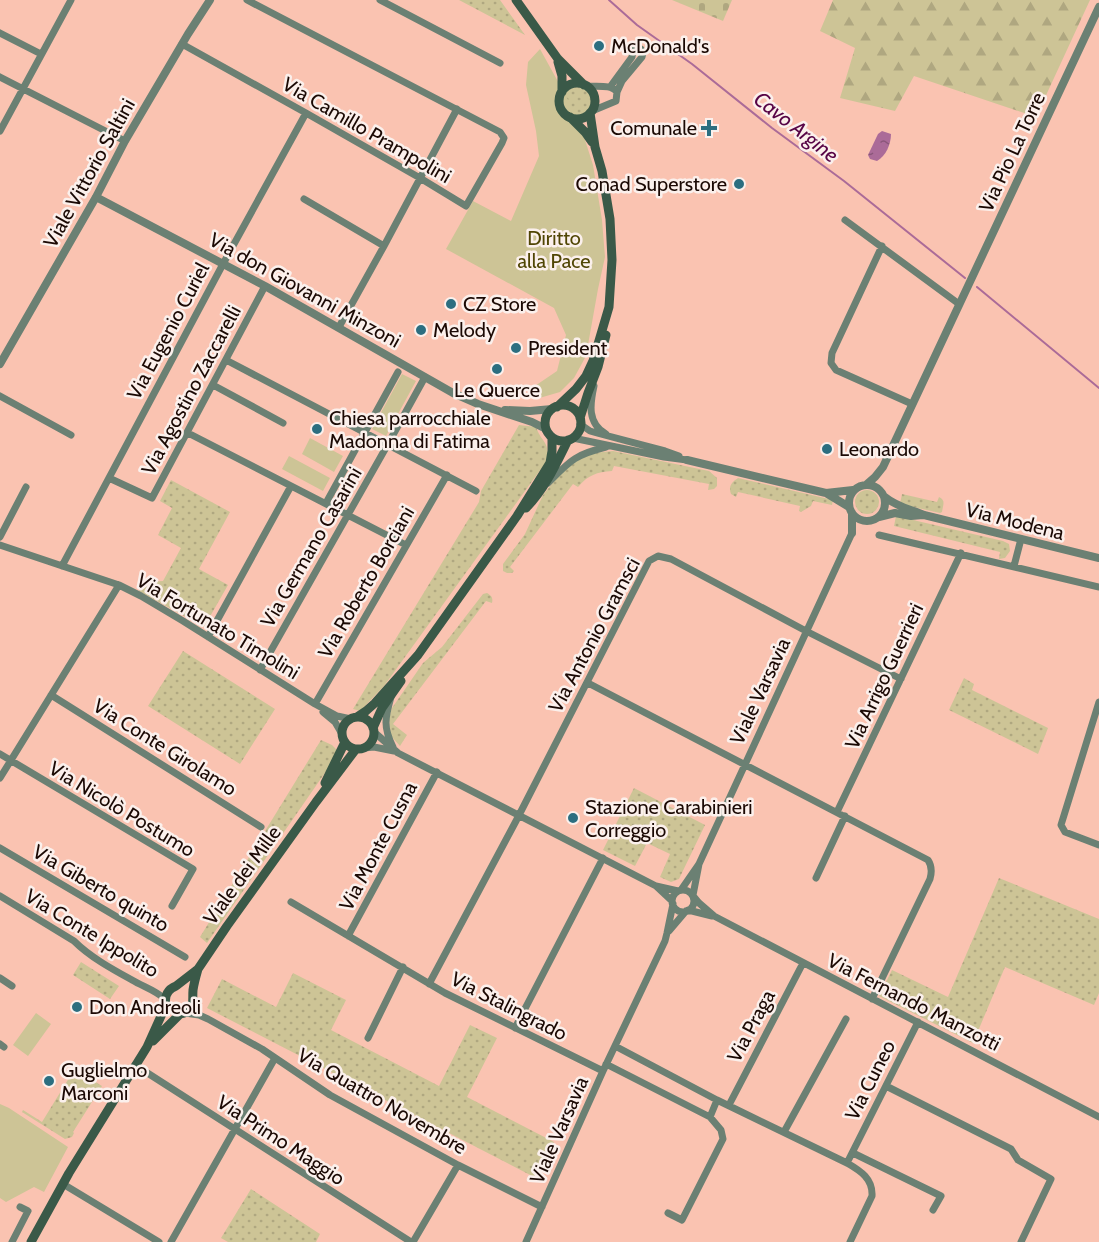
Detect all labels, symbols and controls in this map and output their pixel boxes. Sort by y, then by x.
place label: McDonald's [611,34,709,58]
marker: McDonald's [592,39,606,53]
street label: Via Camillo Prampolini [278,72,456,188]
water label: Cavo Argine [749,86,844,168]
street label: Via Pio La Torre [974,88,1050,216]
street label: Viale Vittorio Saltini [38,94,140,252]
place label: Comunale [610,116,697,140]
marker: Comunale [702,121,716,135]
place label: Conad Superstore [576,172,727,196]
marker: Conad Superstore [732,177,746,191]
park label: Diritto alla Pace [517,226,591,273]
street label: Via don Giovanni Minzoni [205,227,405,353]
street label: Via Eugenio Curiel [122,258,214,404]
place label: CZ Store [463,292,536,316]
marker: CZ Store [444,297,458,311]
street label: Via Agostino Zaccarelli [136,301,246,479]
place label: Melody [433,318,496,342]
marker: Melody [414,323,428,337]
place label: President [528,336,607,360]
marker: President [509,341,523,355]
marker: Le Querce [490,362,504,376]
place label: Le Querce [454,378,540,402]
place label: Chiesa parrocchiale Madonna di Fatima [329,406,491,453]
marker: Chiesa parrocchiale Madonna di Fatima [310,422,324,436]
place label: Leonardo [839,437,919,461]
marker: Leonardo [820,442,834,456]
street label: Via Germano Casarini [255,463,367,631]
street label: Via Modena [963,497,1067,545]
street label: Via Roberto Borciani [313,502,419,662]
street label: Via Antonio Gramsci [543,554,645,716]
street label: Via Fortunato Timolini [132,568,304,684]
street label: Via Arrigo Guerrieri [840,599,928,753]
street label: Viale Varsavia [725,634,795,748]
street label: Via Conte Girolamo [89,693,241,801]
street label: Via Nicolò Postumo [45,756,199,862]
street label: Via Monte Cusna [334,777,422,915]
place label: Stazione Carabinieri Correggio [585,795,753,842]
marker: Stazione Carabinieri Correggio [566,811,580,825]
street label: Viale dei Mille [198,821,286,929]
street label: Via Giberto quinto [29,839,173,937]
street label: Via Conte Ippolito [21,884,163,982]
street label: Via Fernando Manzotti [824,948,1004,1056]
street label: Via Stalingrado [447,966,571,1046]
street label: Via Praga [722,986,780,1066]
place label: Don Andreoli [89,995,201,1019]
marker: Don Andreoli [70,1000,84,1014]
street label: Via Cuneo [840,1036,900,1124]
street label: Via Quattro Novembre [293,1043,471,1159]
place label: Guglielmo Marconi [61,1058,147,1105]
street label: Viale Varsavia [525,1072,593,1187]
marker: Guglielmo Marconi [42,1074,56,1088]
street label: Via Primo Maggio [213,1090,349,1190]

